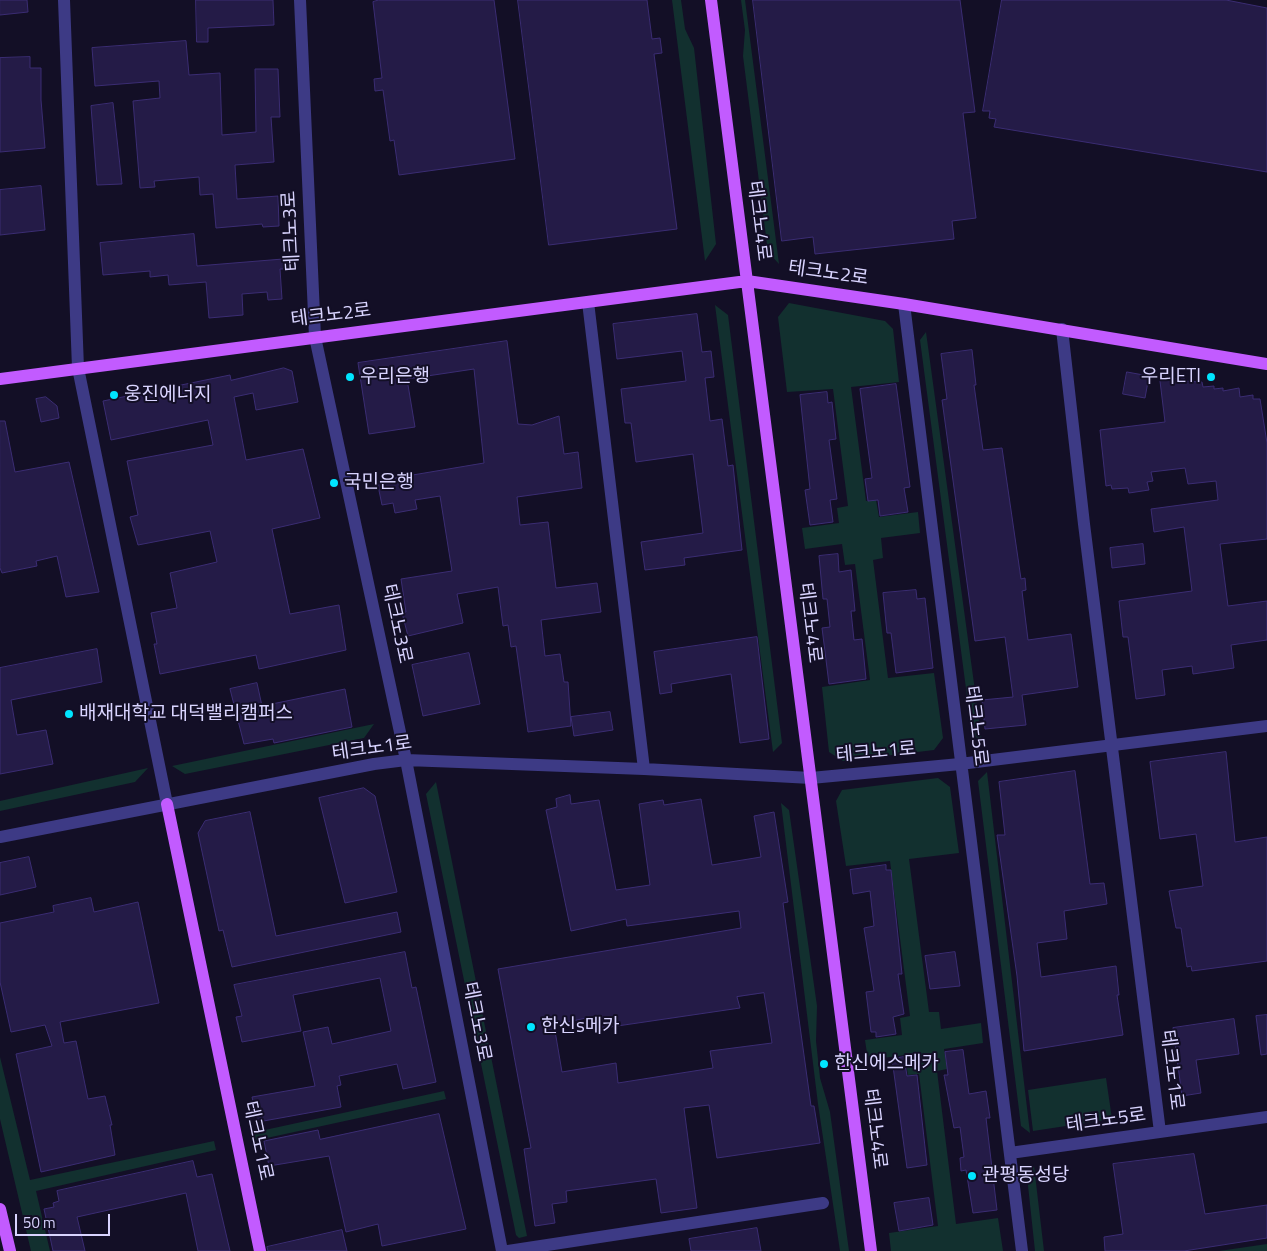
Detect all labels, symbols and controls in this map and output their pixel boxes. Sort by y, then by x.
street label: 테크노4로 [742,180,774,262]
street label: 테크노3로 [279,190,305,272]
street label: 테크노2로 [787,257,869,291]
street label: 테크노2로 [290,300,372,332]
place label: 우리은행 [360,366,430,388]
place label: 우리ETI [1141,366,1201,388]
marker: 우리은행 [344,371,356,383]
marker: 우리ETI [1205,371,1217,383]
place label: 웅진에너지 [124,384,211,406]
marker: 웅진에너지 [108,389,120,401]
place label: 국민은행 [344,472,414,494]
marker: 국민은행 [328,477,340,489]
street label: 테크노3로 [376,582,416,666]
street label: 테크노4로 [793,582,825,664]
street label: 테크노5로 [959,685,991,767]
place label: 배재대학교 대덕밸리캠퍼스 [79,703,293,725]
marker: 배재대학교 대덕밸리캠퍼스 [63,708,75,720]
street label: 테크노1로 [331,732,413,766]
street label: 테크노1로 [835,738,917,768]
street label: 테크노3로 [457,980,495,1064]
place label: 한신s메카 [541,1016,620,1038]
marker: 한신s메카 [525,1021,537,1033]
street label: 테크노1로 [1155,1029,1187,1111]
place label: 한신에스메카 [834,1053,939,1075]
marker: 한신에스메카 [818,1058,830,1070]
street label: 테크노4로 [858,1088,890,1170]
street label: 테크노1로 [237,1099,277,1183]
street label: 테크노5로 [1065,1104,1147,1138]
place label: 관평동성당 [982,1165,1069,1187]
marker: 관평동성당 [966,1170,978,1182]
scale bar [18,1204,112,1236]
text: 50 m [23,1211,56,1234]

